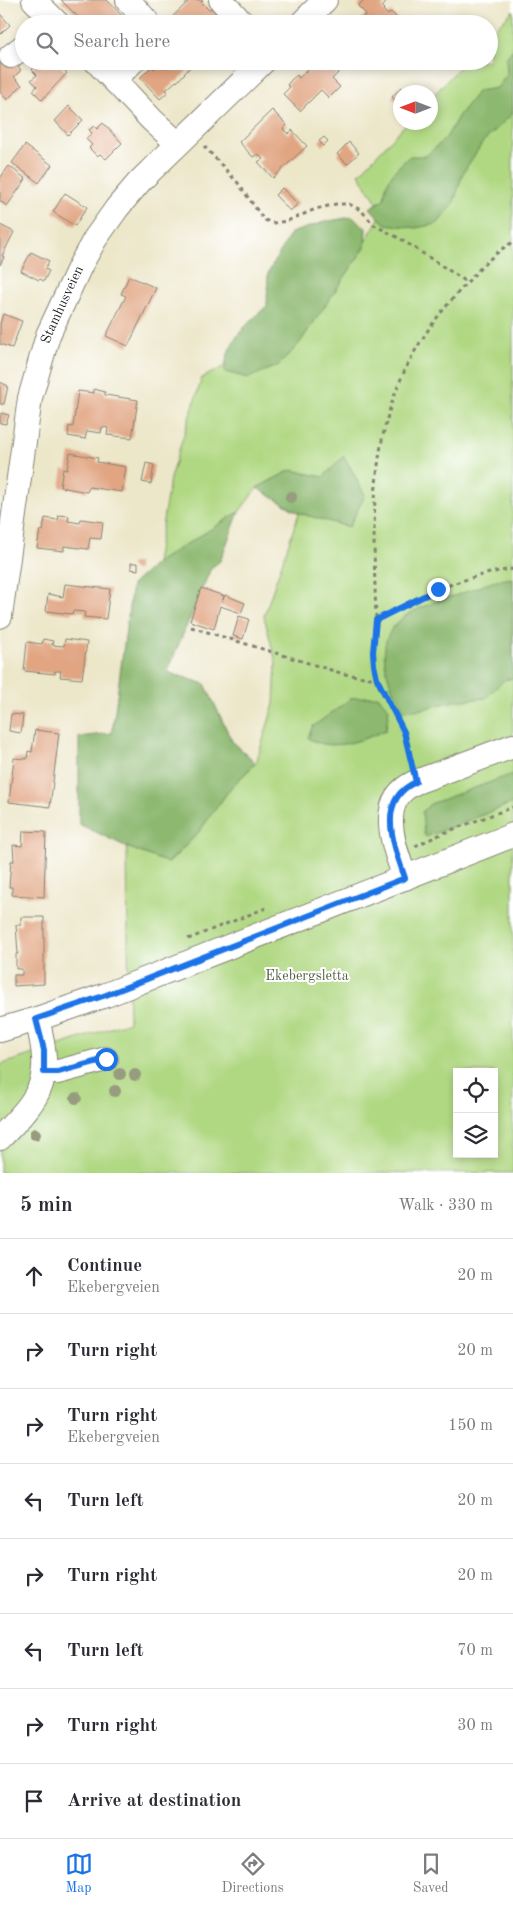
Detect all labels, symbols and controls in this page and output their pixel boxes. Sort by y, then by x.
search box [15,15,498,70]
icon: search [33,29,61,57]
text: Search here [73,33,170,52]
north arrow [393,85,438,130]
street label: Stamhusveien [39,263,86,345]
route end [427,578,450,601]
park label: Ekebergsletta [265,969,349,983]
route start [95,1048,118,1071]
map controls [453,1068,498,1158]
button: locate [453,1068,498,1113]
button: layers [453,1113,498,1158]
text: 5 min [20,1195,73,1216]
text: Walk · 330 m [398,1198,493,1214]
text: Continue [67,1257,142,1276]
icon: ahead [20,1262,48,1290]
text: 20 m [457,1268,493,1284]
text: Ekebergveien [67,1280,160,1296]
icon: right [20,1337,48,1365]
text: Turn right [67,1342,157,1361]
text: 20 m [457,1343,493,1359]
text: Turn right [67,1407,157,1426]
icon: right [20,1412,48,1440]
text: 150 m [448,1418,493,1434]
text: Ekebergveien [67,1430,160,1446]
icon: left [20,1487,48,1515]
text: Turn left [67,1492,144,1511]
text: 20 m [457,1493,493,1509]
icon: right [20,1562,48,1590]
text: Turn right [67,1567,157,1586]
text: 20 m [457,1568,493,1584]
icon: left [20,1637,48,1665]
text: Turn left [67,1642,144,1661]
text: 70 m [457,1643,493,1659]
icon: right [20,1712,48,1740]
text: Turn right [67,1717,157,1736]
text: 30 m [457,1718,493,1734]
icon: arrive [20,1787,48,1815]
text: Arrive at destination [67,1792,241,1811]
tab: Map [65,1850,93,1897]
tab: Directions [222,1850,284,1897]
tab: Saved [413,1850,448,1897]

